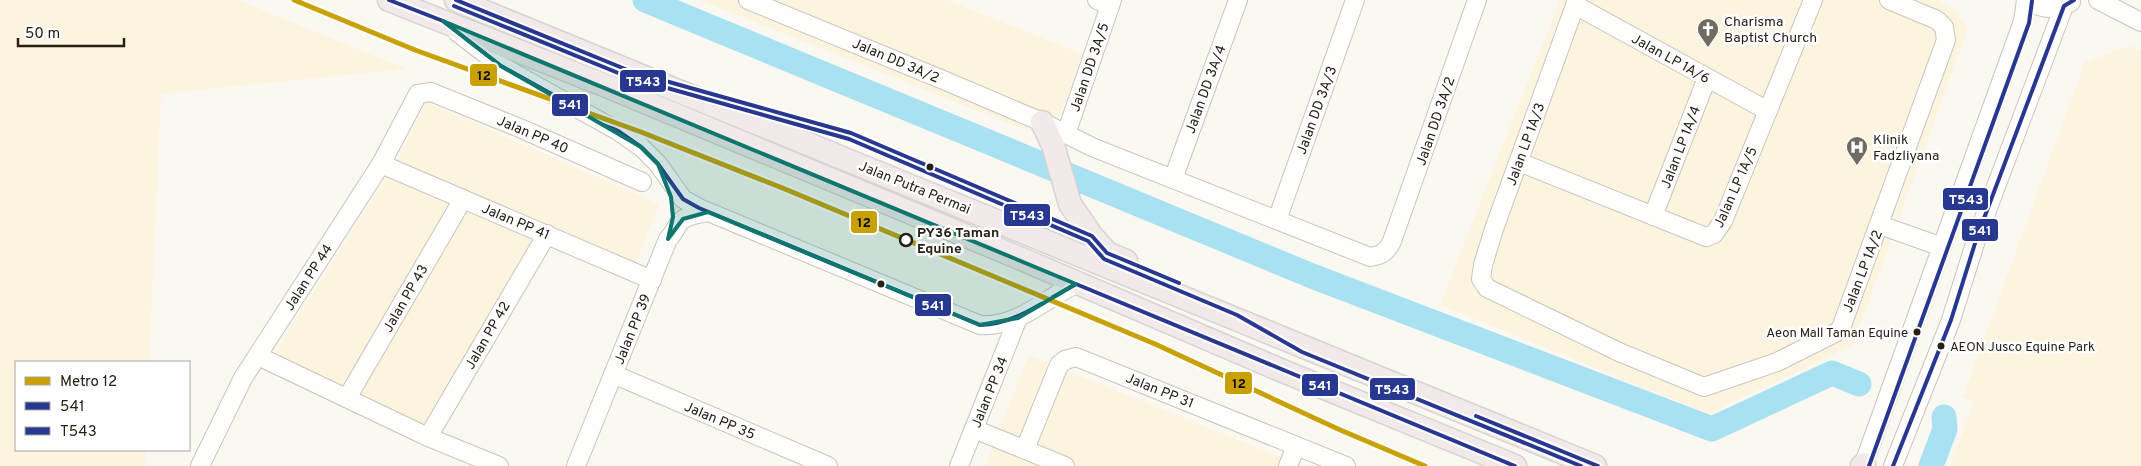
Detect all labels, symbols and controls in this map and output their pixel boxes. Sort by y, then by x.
place label: Charisma Baptist Church [1724,14,1817,47]
scale bar [18,15,124,47]
church icon: Charisma Baptist Church [1696,17,1720,48]
street label: Jalan DD 3A/5 [1067,21,1114,114]
text: 50 m [25,25,60,44]
street label: Jalan LP 1A/6 [1628,31,1712,88]
street label: Jalan DD 3A/2 [849,35,942,87]
street label: Jalan DD 3A/4 [1183,43,1230,136]
line badge: 12 [469,63,498,87]
street label: Jalan DD 3A/3 [1294,64,1341,157]
text: 12 [477,68,491,85]
line badge: T543 [619,69,667,93]
text: T543 [626,74,660,91]
street label: Jalan DD 3A/2 [1413,75,1460,168]
line badge: 541 [551,93,589,117]
text: 541 [558,97,582,114]
street label: Jalan LP 1A/3 [1504,101,1549,188]
street label: Jalan LP 1A/4 [1658,104,1705,191]
street label: Jalan PP 40 [494,113,571,158]
place label: Klinik Fadzliyana [1873,132,1939,165]
hospital icon: Klinik Fadzliyana [1845,135,1869,166]
street label: Jalan LP 1A/5 [1711,144,1762,231]
street label: Jalan Putra Permai [856,158,973,219]
unlabelled marker [925,162,935,172]
line badge: T543 [1942,187,1989,211]
text: T543 [1949,192,1983,209]
street label: Jalan PP 41 [479,200,552,244]
line badge: T543 [1003,203,1051,227]
text: T543 [1010,208,1044,225]
line badge: 12 [850,210,878,234]
text: 12 [857,215,871,232]
line badge: 541 [1961,218,1999,242]
text: 541 [1968,223,1992,240]
place label: PY36 Taman Equine [917,225,999,258]
street label: Jalan LP 1A/2 [1840,228,1887,315]
marker: PY36 Taman Equine [899,233,913,247]
street label: Jalan PP 44 [282,241,337,314]
street label: Jalan PP 43 [380,262,433,336]
unlabelled marker [876,279,886,289]
street label: Jalan PP 39 [611,292,655,367]
line badge: 541 [914,293,952,317]
text: 541 [921,298,945,315]
street label: Jalan PP 42 [462,299,515,373]
place label: Aeon Mall Taman Equine [1766,326,1908,342]
marker: Aeon Mall Taman Equine [1912,327,1922,337]
place label: AEON Jusco Equine Park [1950,340,2095,356]
marker: AEON Jusco Equine Park [1936,341,1946,351]
street label: Jalan PP 34 [968,354,1012,431]
legend [15,361,190,451]
street label: Jalan PP 31 [1123,370,1196,413]
line badge: 12 [1224,371,1253,395]
text: Metro 12 [60,373,117,392]
line badge: 541 [1301,373,1339,397]
text: 12 [1232,376,1246,393]
line badge: T543 [1369,377,1416,401]
text: 541 [1308,378,1332,395]
text: T543 [1375,382,1409,399]
text: 541 [60,398,85,417]
street label: Jalan PP 35 [681,399,757,444]
text: T543 [60,423,97,442]

